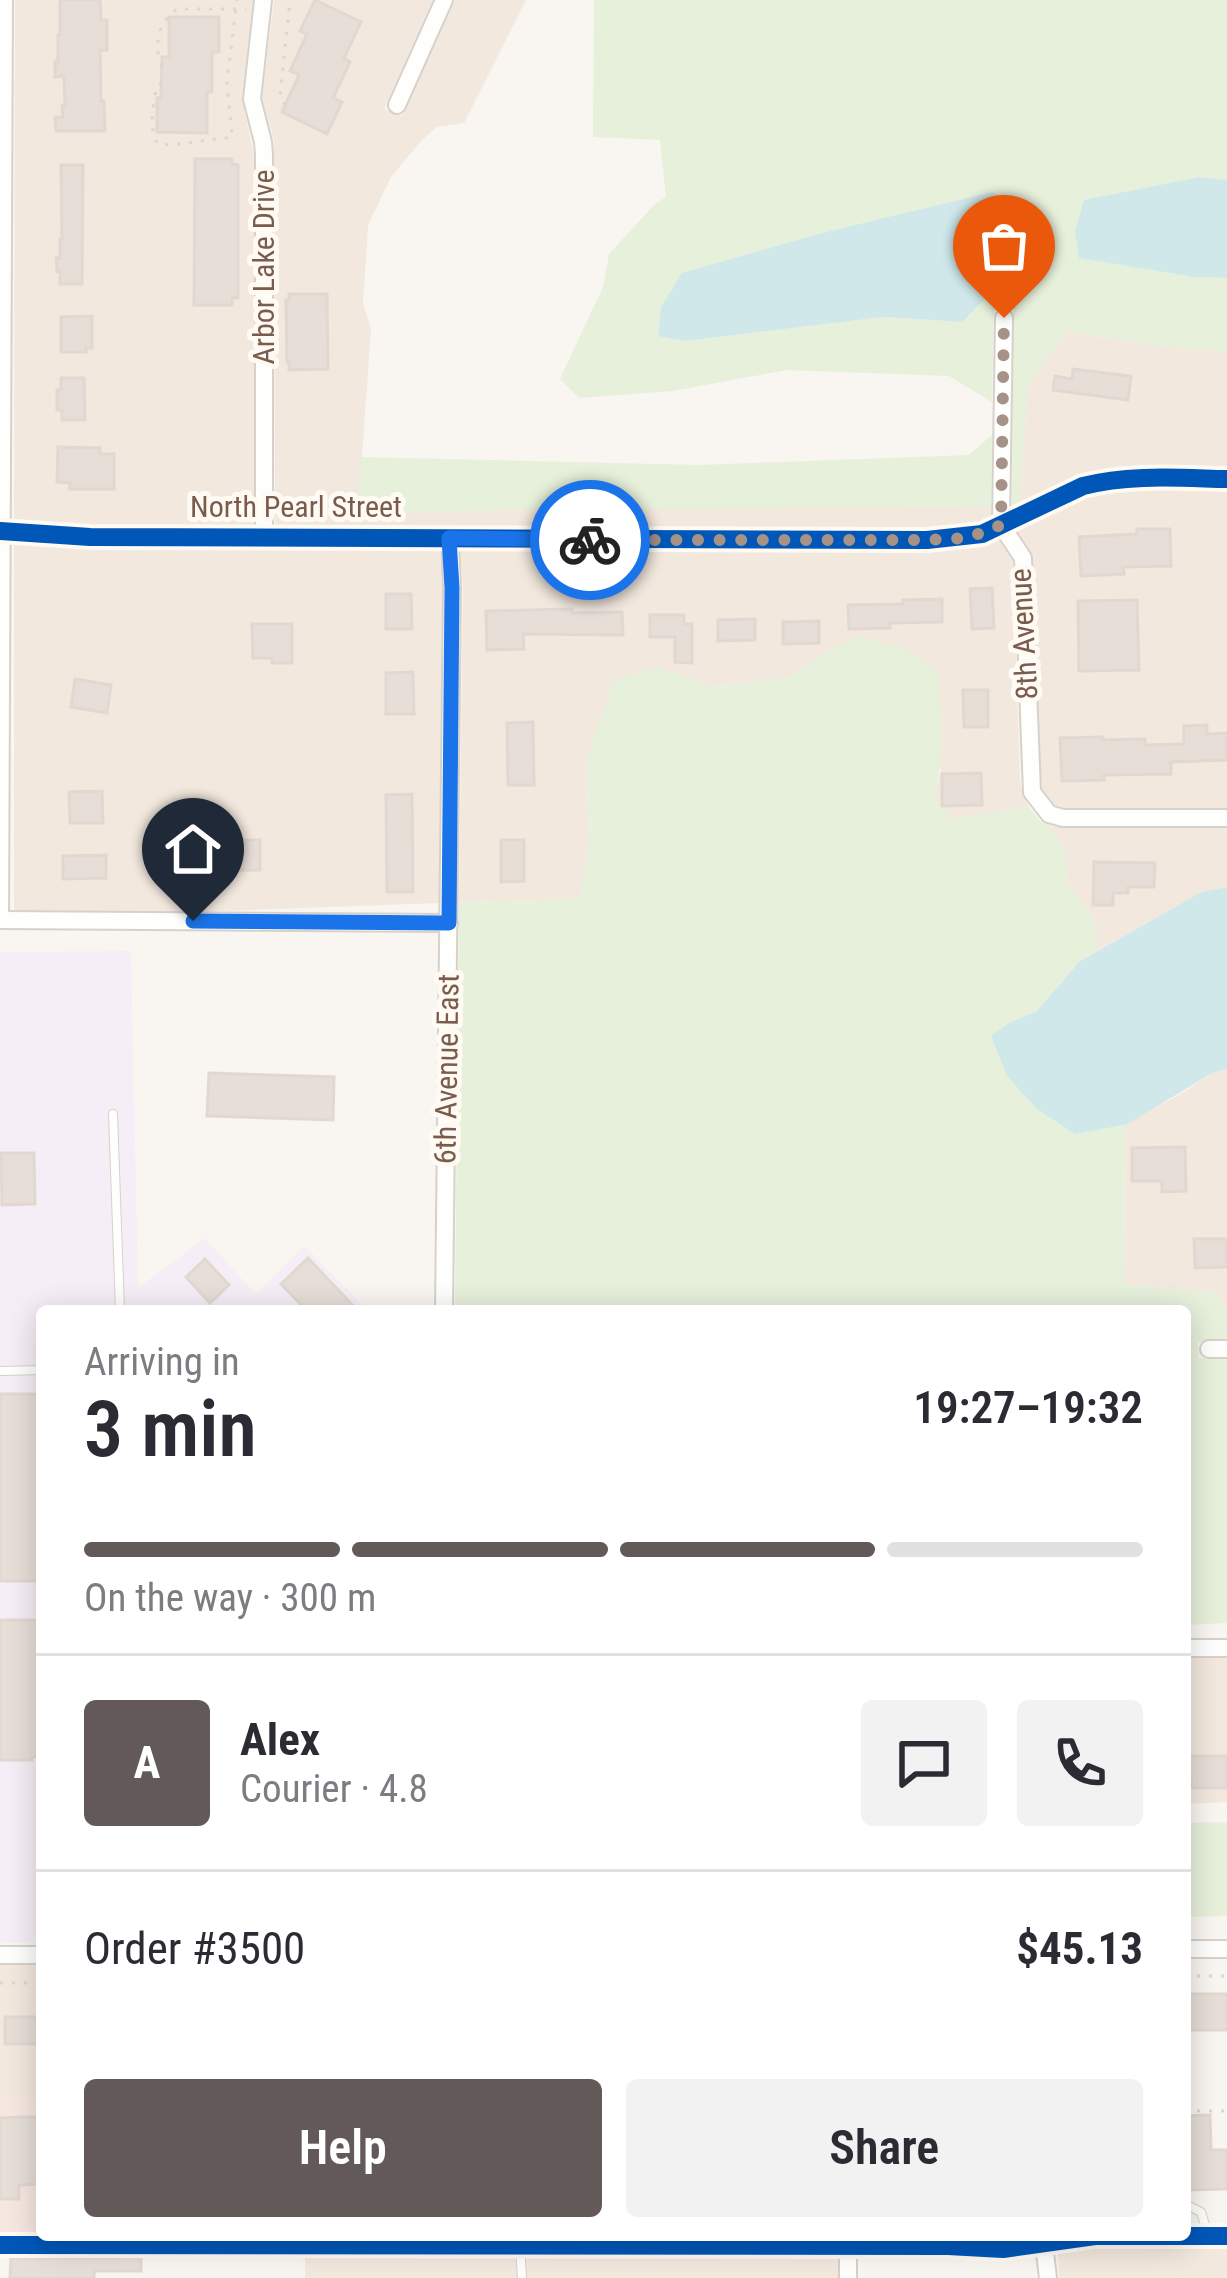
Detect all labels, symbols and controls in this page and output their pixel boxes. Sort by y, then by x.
street label: Arbor Lake Drive [246,170,281,365]
pin [953,195,1055,318]
icon: bag [971,213,1037,279]
courier [530,480,650,600]
street label: North Pearl Street [190,489,402,524]
icon: bike [557,507,623,573]
street label: 8th Avenue [1003,567,1044,701]
pin [142,798,244,921]
icon: home [160,816,226,882]
street label: 6th Avenue East [427,974,466,1164]
text: Arriving in [84,1339,240,1385]
text: 19:27–19:32 [913,1381,1143,1434]
text: 3 min [84,1384,257,1475]
text: On the way · 300 m [84,1575,376,1621]
button: chat [861,1700,987,1826]
button: phone [1017,1700,1143,1826]
text: Alex [240,1713,320,1766]
text: A [134,1736,160,1789]
text: Courier · 4.8 [240,1766,428,1812]
text: Order #3500 [84,1922,305,1975]
text: $45.13 [1016,1922,1143,1975]
button: Help [84,2079,602,2217]
button: Share [626,2079,1143,2217]

